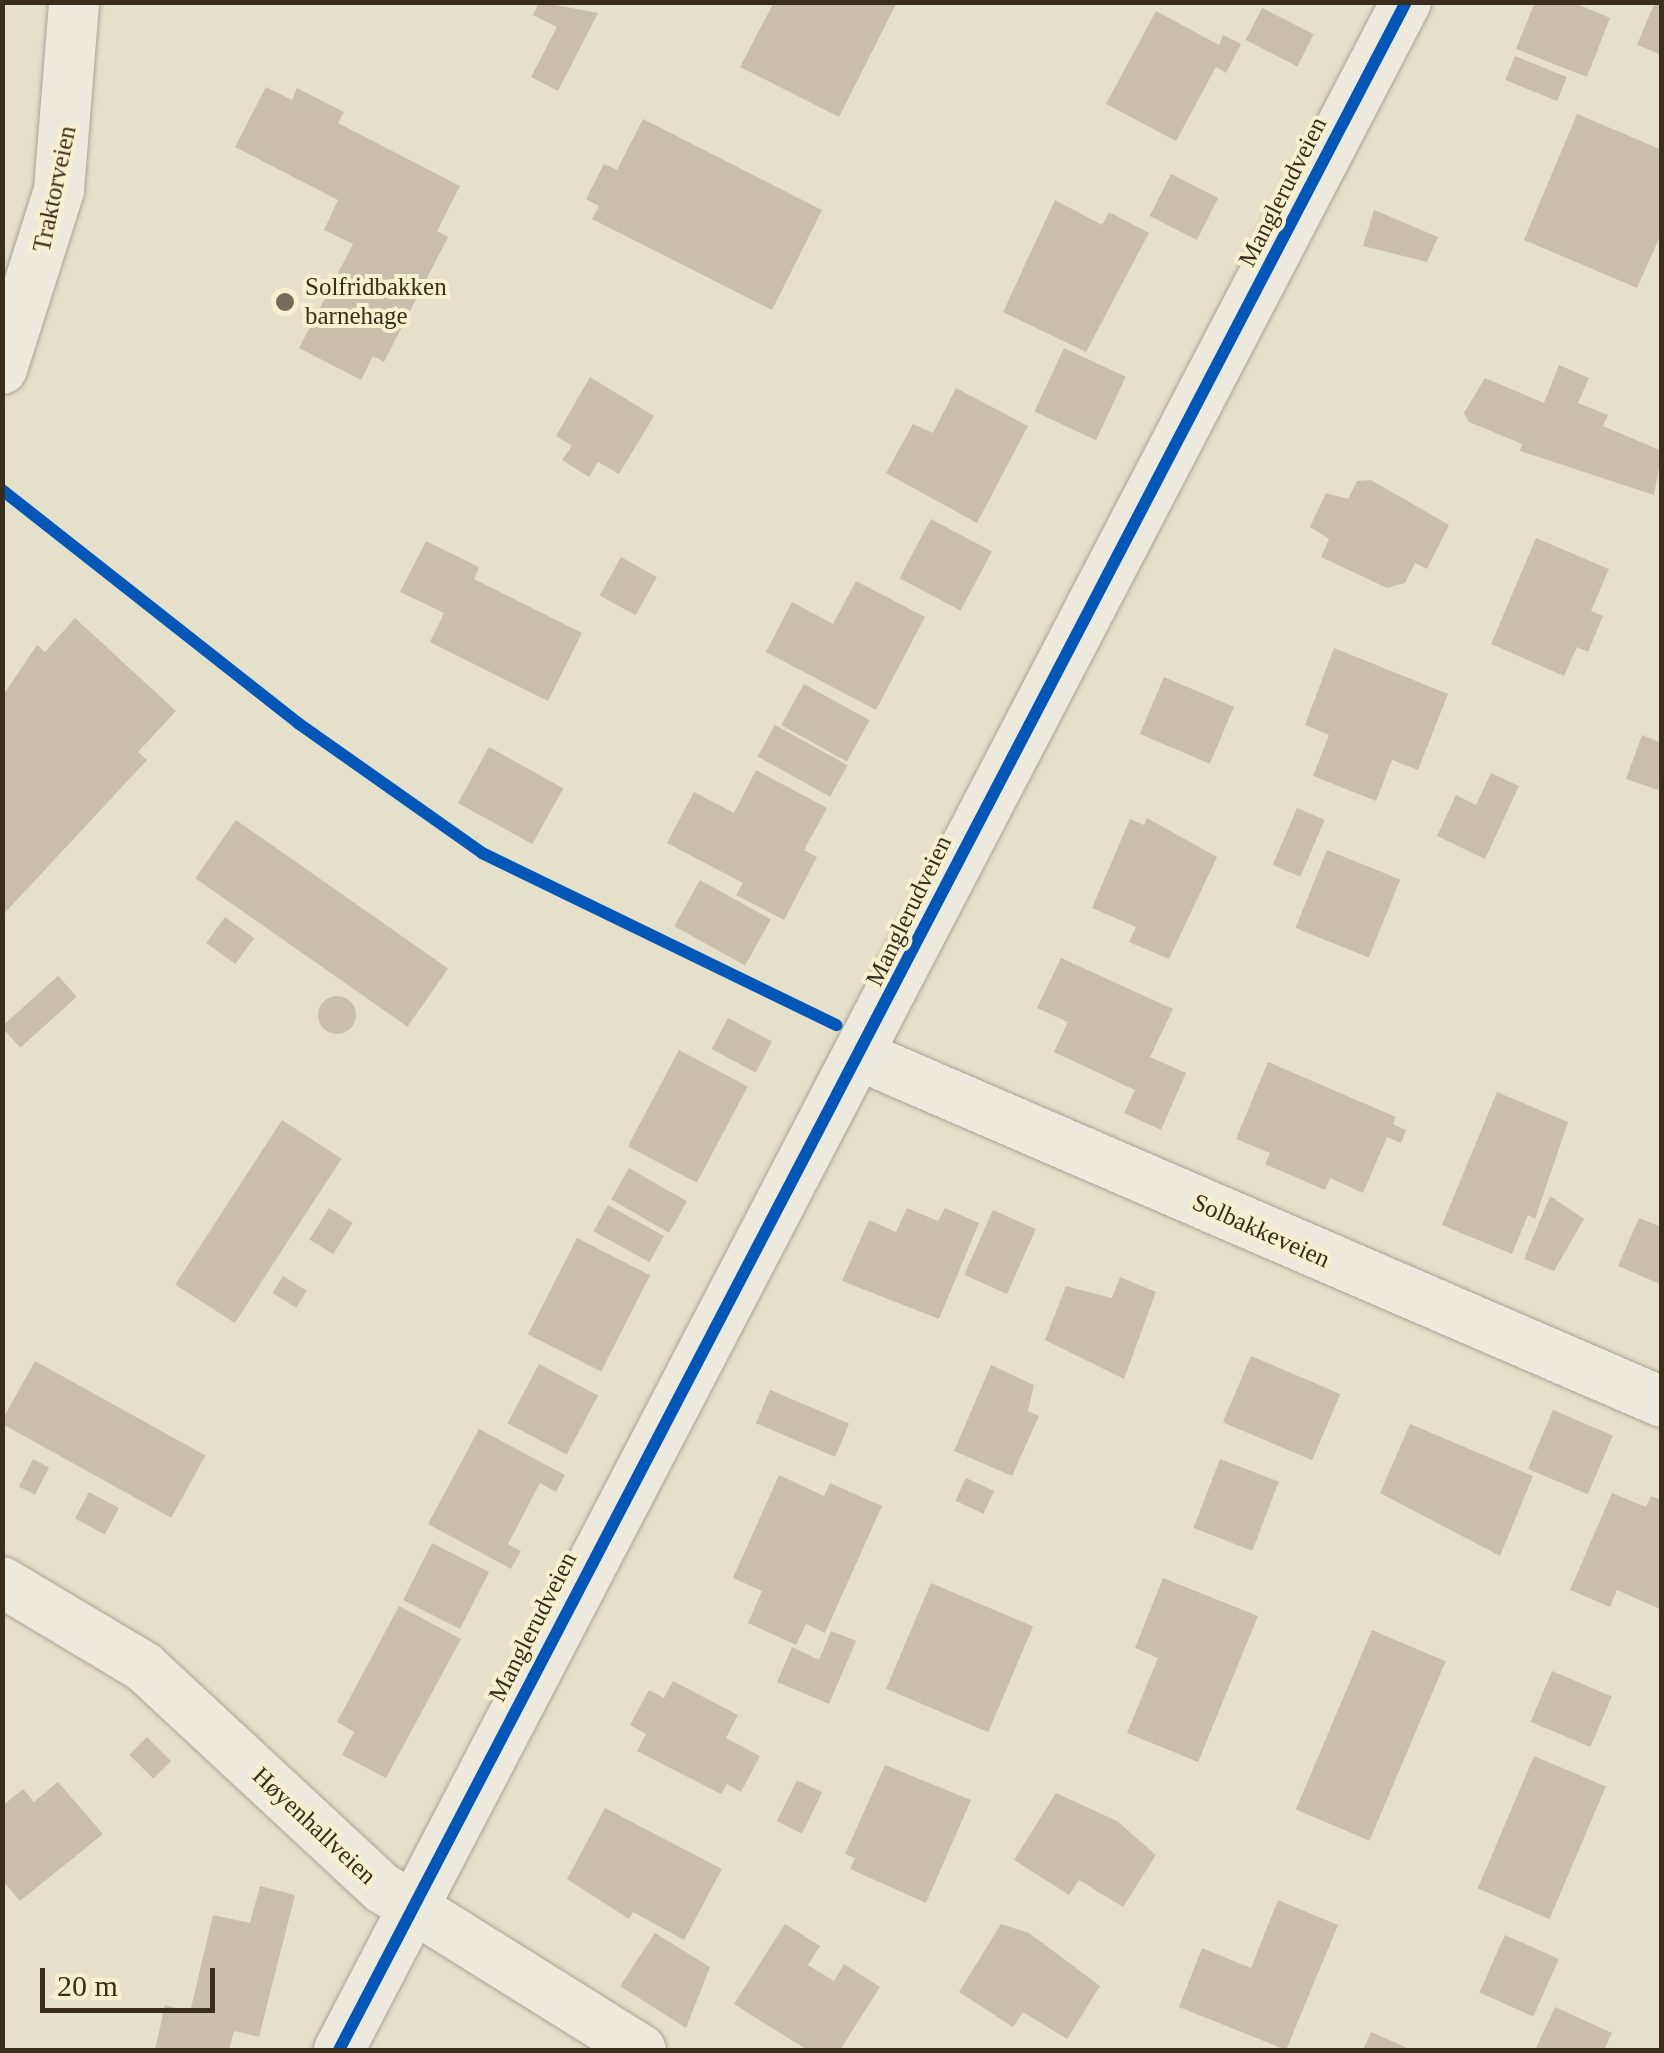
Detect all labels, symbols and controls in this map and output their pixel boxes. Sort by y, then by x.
street label: Manglerudveien [1232,112,1334,272]
street label: Traktorveien [27,123,83,255]
place label: Solfridbakken barnehage [305,273,447,332]
marker: Solfridbakken barnehage [274,291,296,313]
street label: Manglerudveien [860,831,958,991]
street label: Solbakkeveien [1188,1187,1334,1275]
street label: Manglerudveien [482,1547,584,1707]
street label: Høyenhallveien [246,1761,382,1891]
scale bar [45,1948,220,2010]
text: 20 m [57,1969,118,2002]

